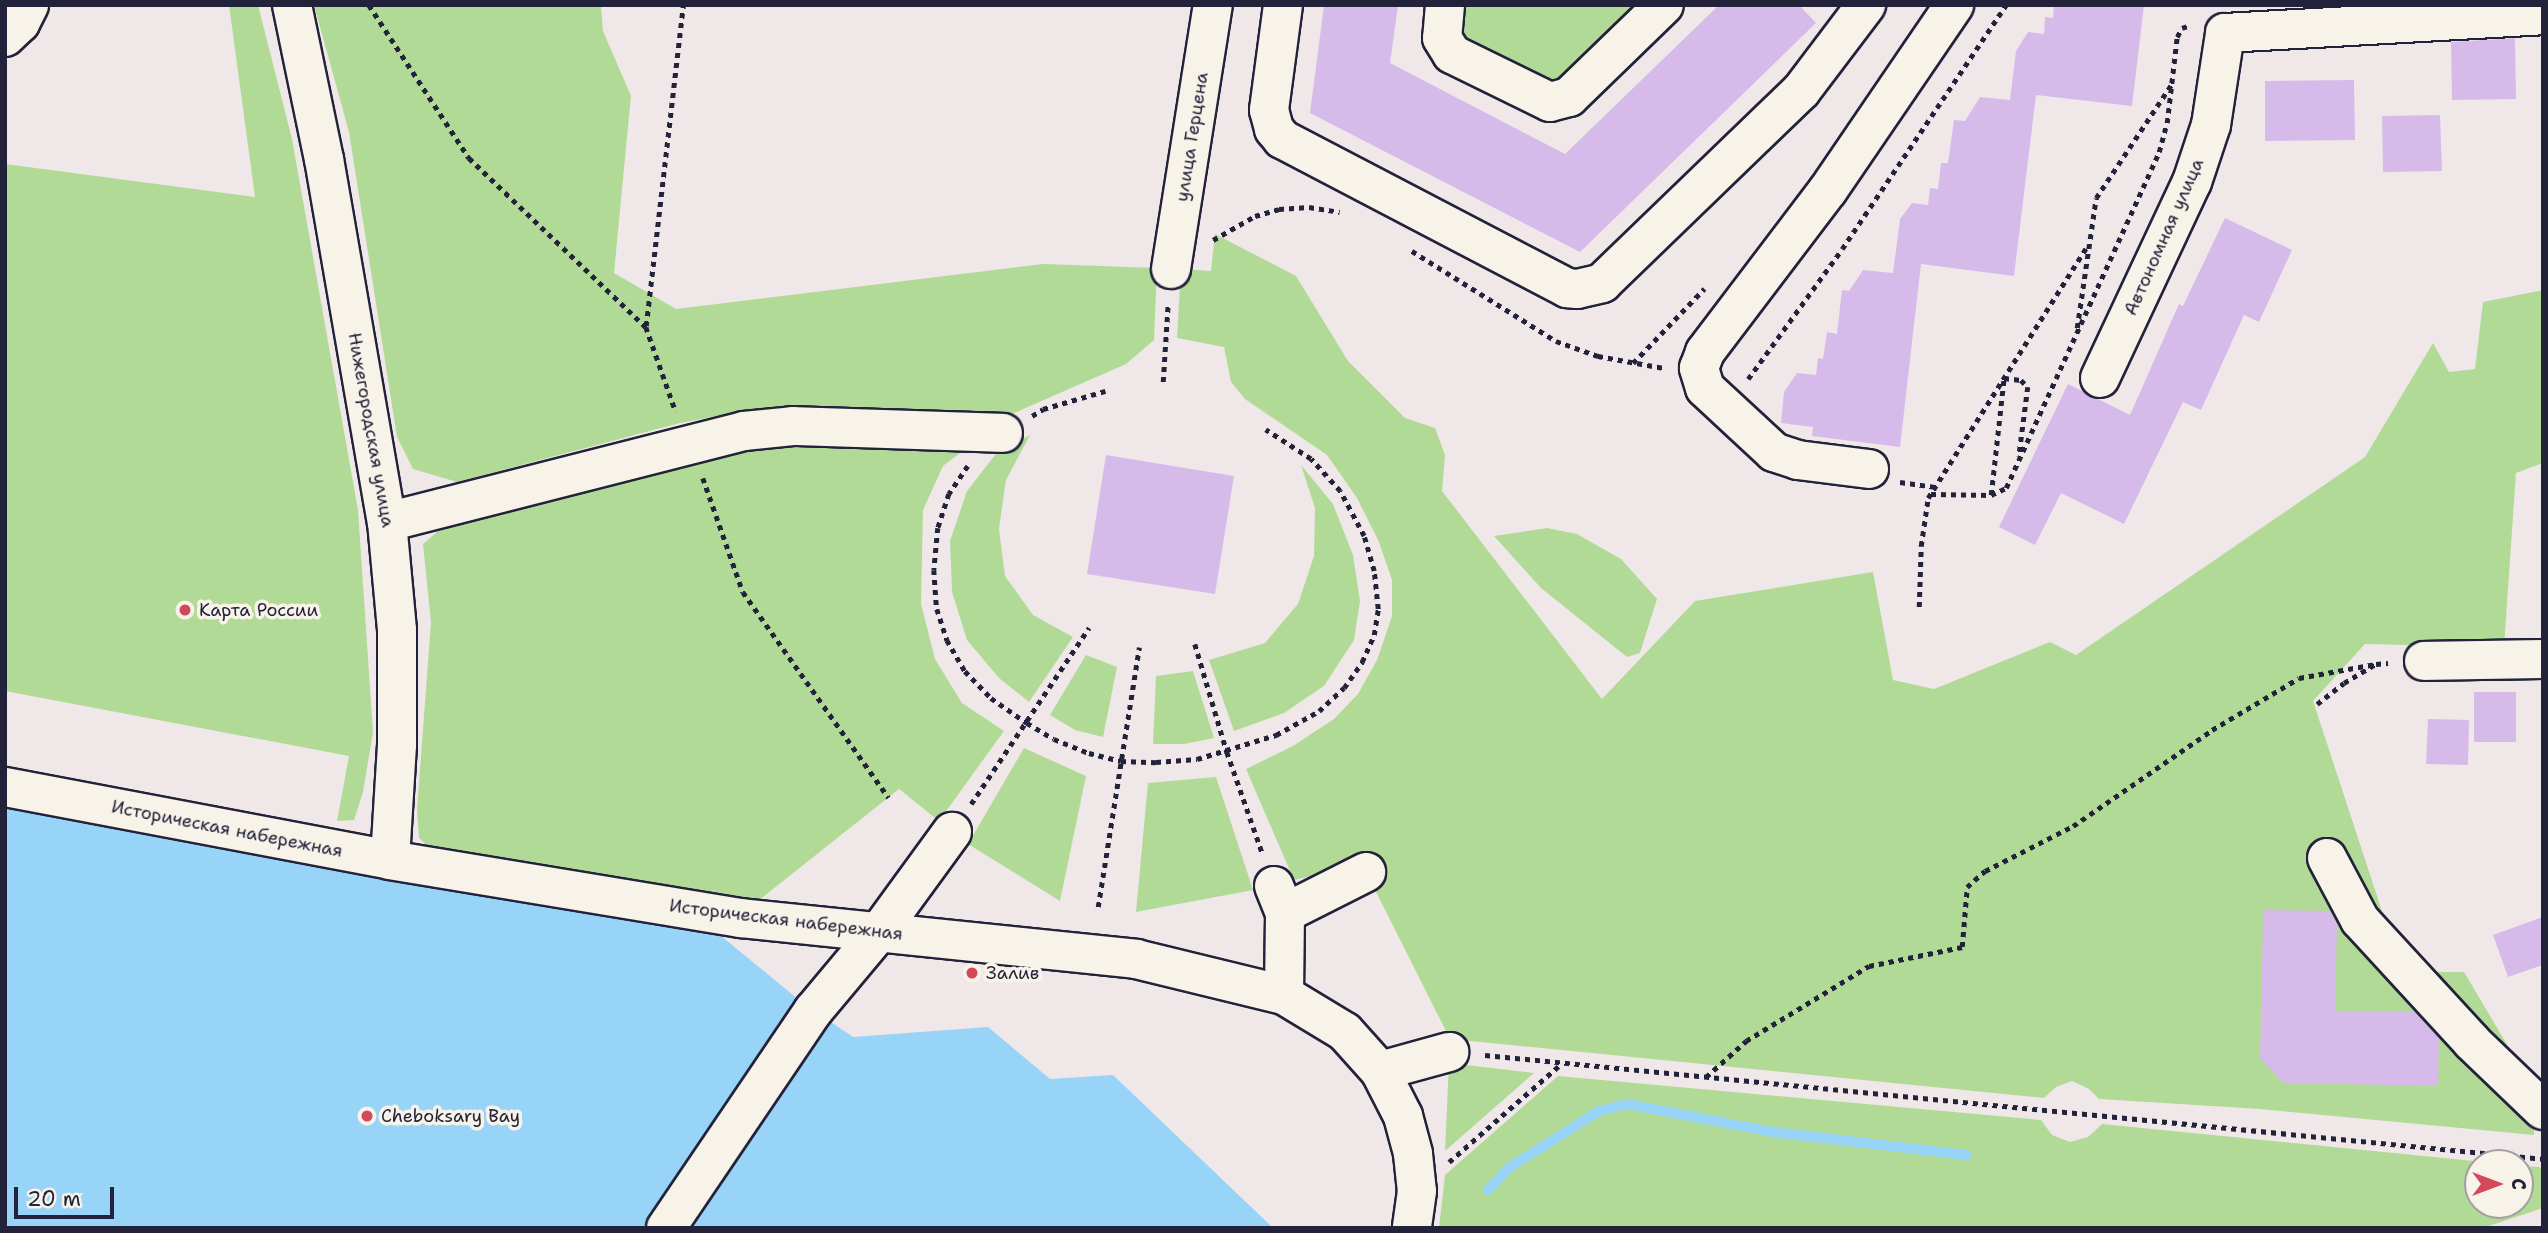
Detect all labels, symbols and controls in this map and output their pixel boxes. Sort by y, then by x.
street label: улица Герцена [1171,71,1213,203]
street label: Автономная улица [2120,155,2208,319]
street label: Нижегородская улица [343,331,399,529]
place label: Карта России [199,599,318,621]
marker: Карта России [177,602,193,618]
street label: Историческая набережная [110,796,344,862]
street label: Историческая набережная [668,895,904,945]
place label: Залив [986,962,1039,984]
marker: Залив [964,965,980,981]
place label: Cheboksary Bay [381,1105,520,1127]
marker: Cheboksary Bay [359,1108,375,1124]
north arrow [2464,1149,2534,1219]
scale bar [18,1174,117,1218]
text: С [2506,1178,2531,1190]
text: 20 m [27,1185,81,1213]

